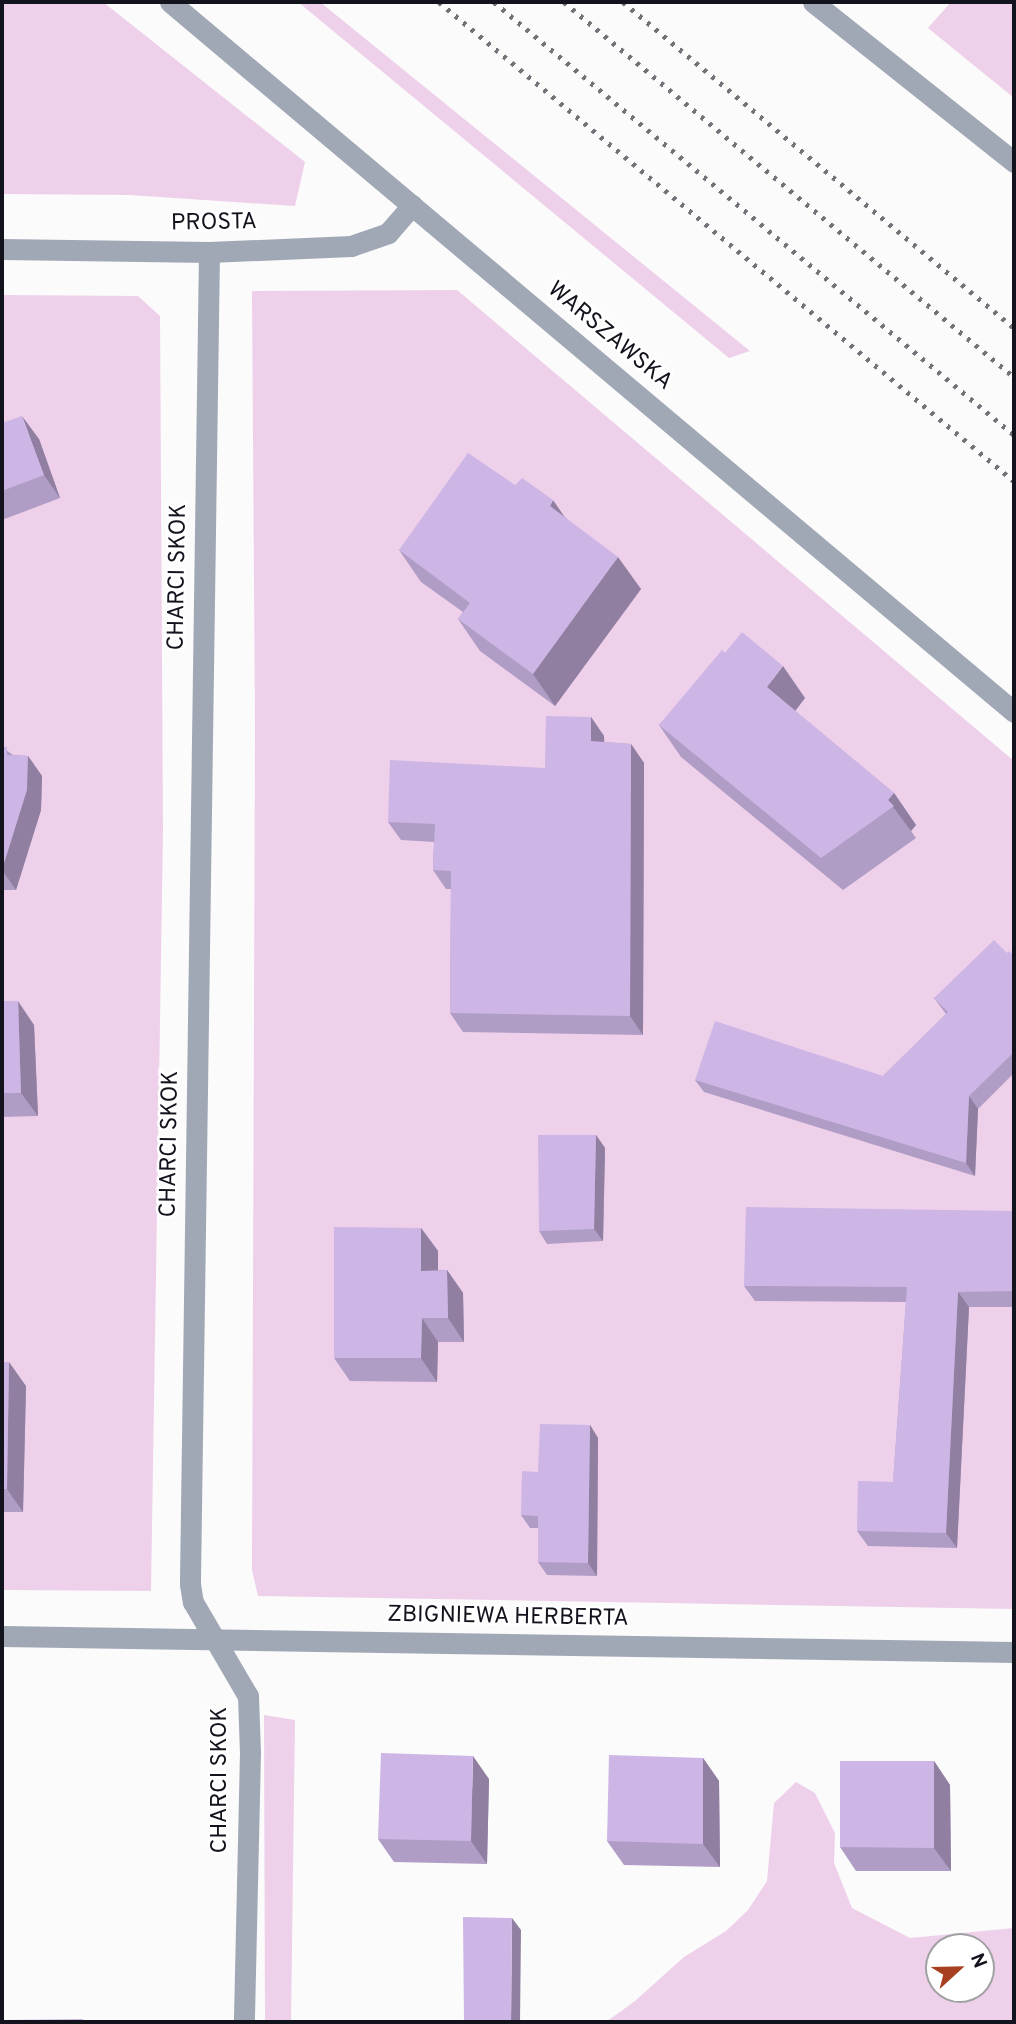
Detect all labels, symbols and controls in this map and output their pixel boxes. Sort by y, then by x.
street label: PROSTA [171,209,257,239]
street label: WARSZAWSKA [541,277,677,397]
street label: CHARCI SKOK [164,503,194,651]
street label: CHARCI SKOK [156,1070,186,1218]
street label: ZBIGNIEWA HERBERTA [387,1602,629,1634]
street label: CHARCI SKOK [207,1706,235,1854]
north arrow [925,1933,995,2003]
text: N [964,1950,991,1972]

